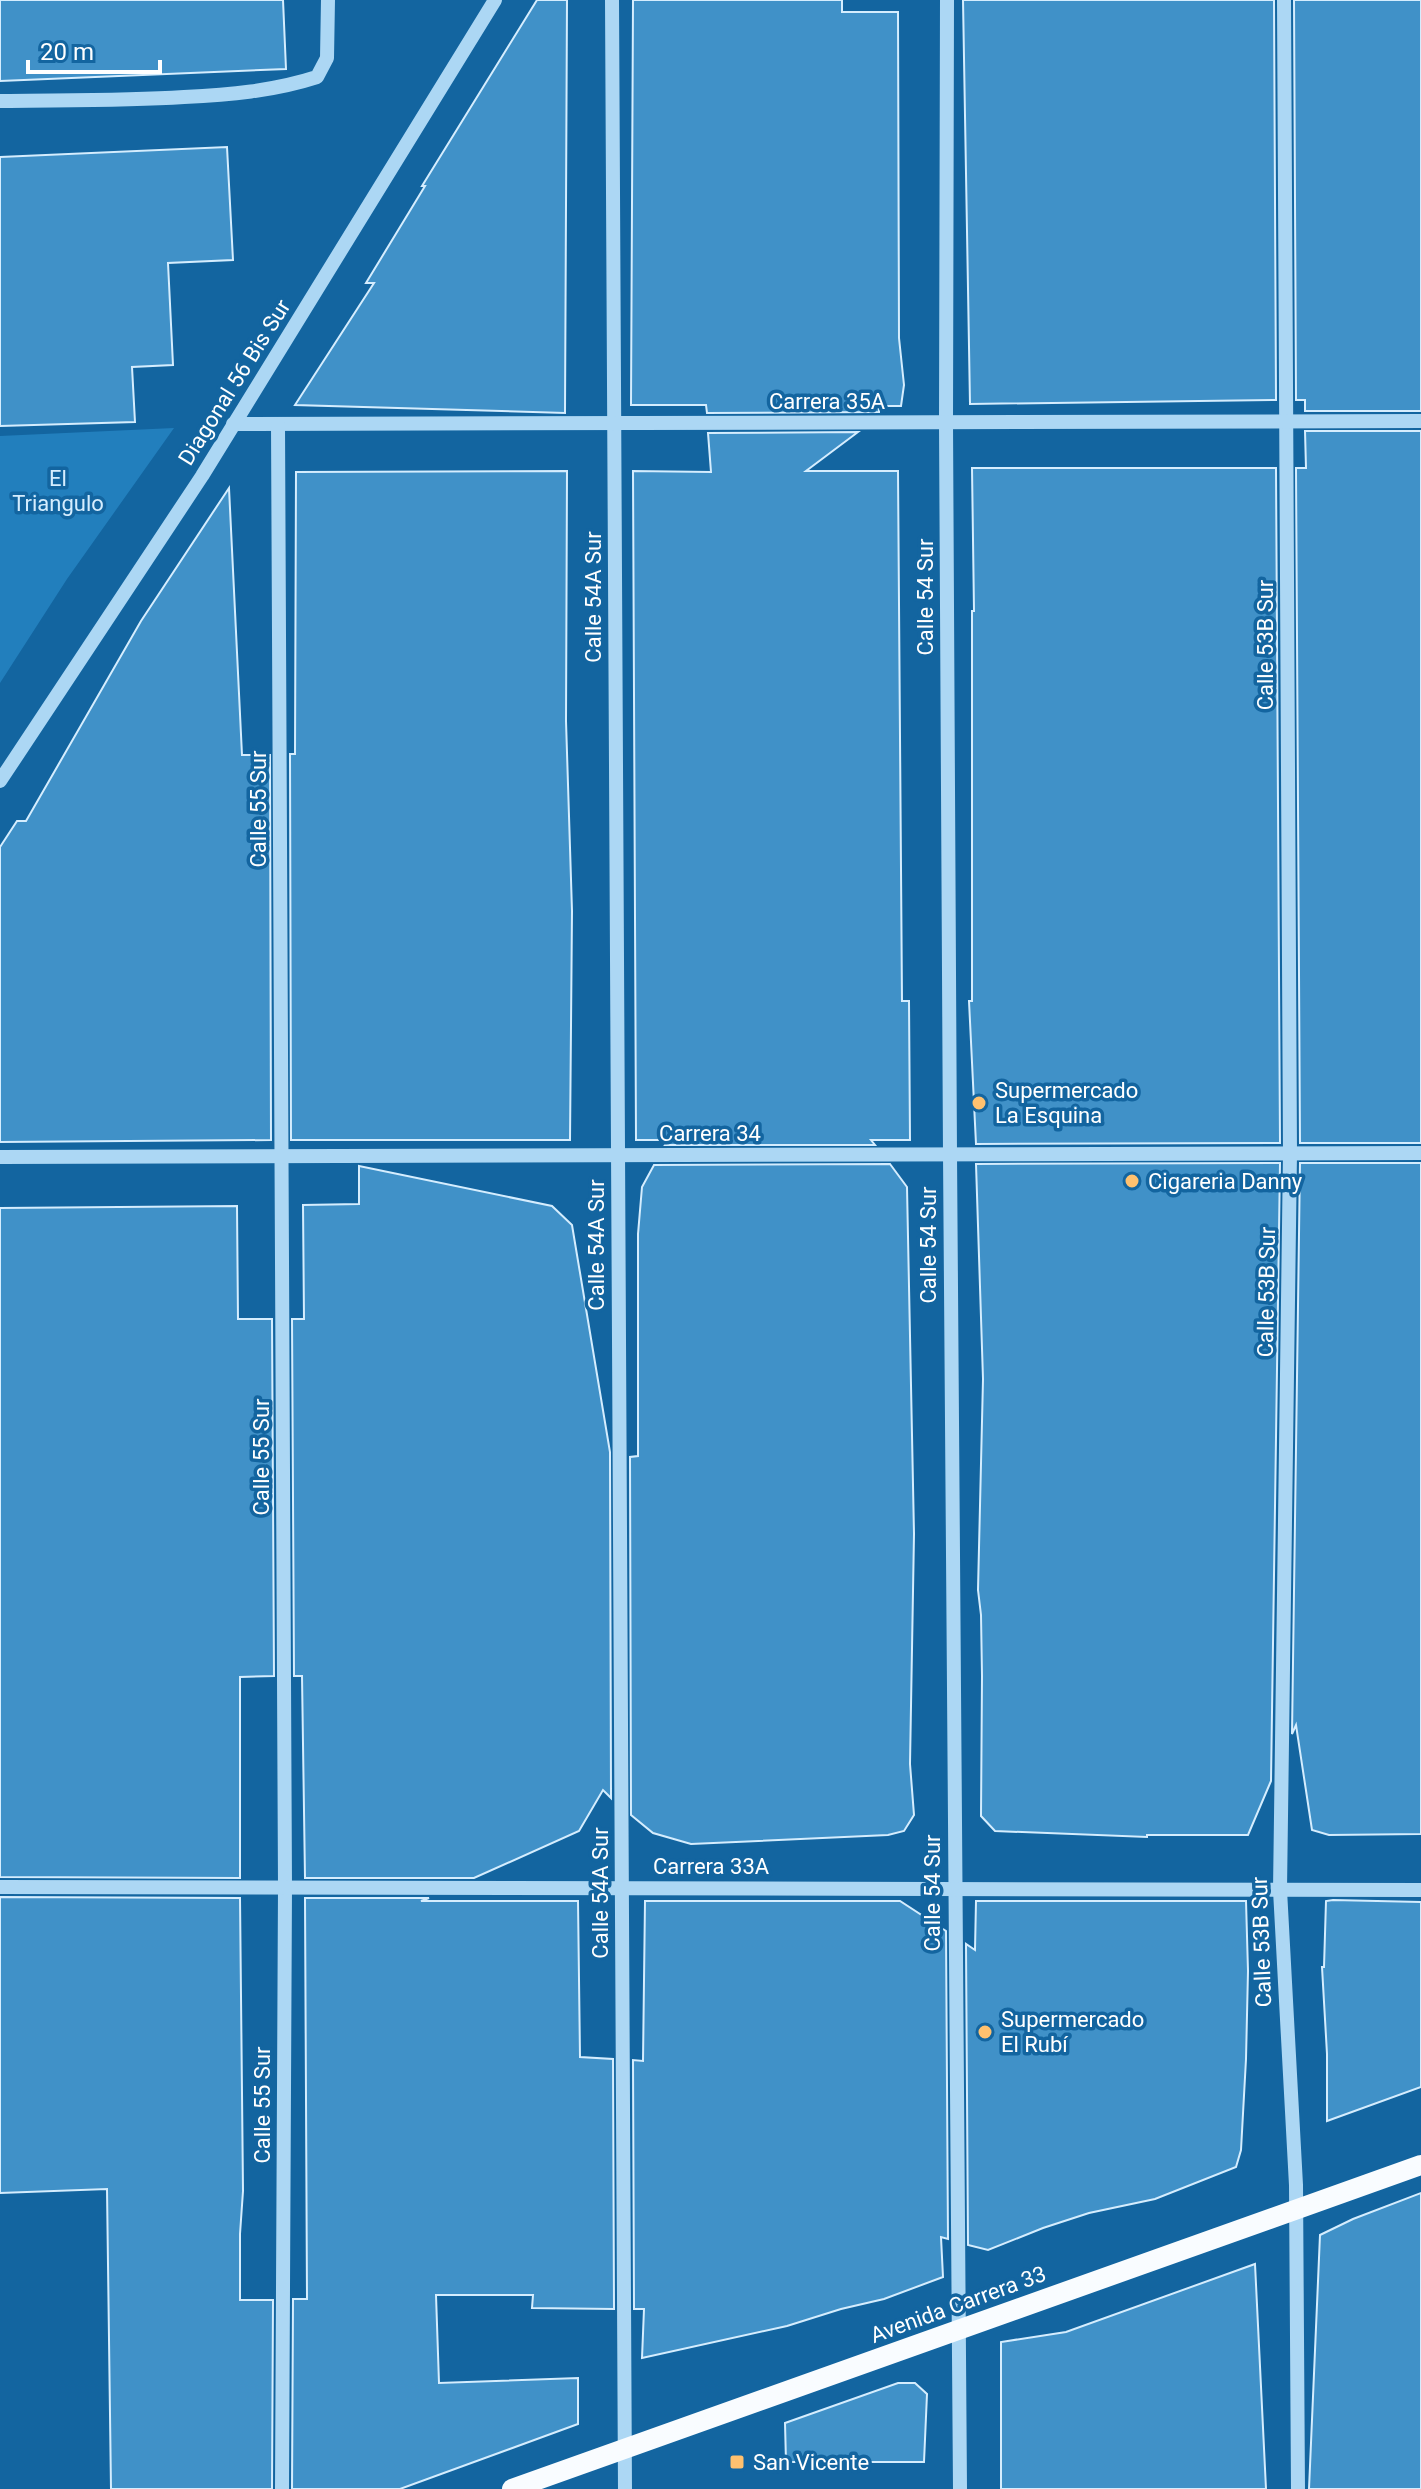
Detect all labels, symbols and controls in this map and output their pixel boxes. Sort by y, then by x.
scale bar [28,24,160,74]
text: 20 m [40,38,94,66]
street label: Diagonal 56 Bis Sur [173,294,296,470]
street label: Carrera 35A [769,389,886,414]
park label: El Triangulo [12,466,104,516]
street label: Calle 54A Sur [581,531,606,663]
street label: Calle 54 Sur [913,538,938,655]
street label: Calle 53B Sur [1253,579,1278,710]
street label: Calle 55 Sur [246,750,271,867]
place label: Supermercado La Esquina [995,1078,1138,1128]
marker: Supermercado La Esquina [970,1094,988,1112]
street label: Carrera 34 [659,1121,761,1146]
place label: Cigareria Danny [1148,1169,1303,1194]
marker: Cigareria Danny [1123,1172,1141,1190]
street label: Calle 54A Sur [584,1179,609,1311]
street label: Calle 54 Sur [916,1186,941,1303]
street label: Calle 53B Sur [1253,1226,1280,1358]
street label: Calle 55 Sur [249,1398,274,1515]
street label: Calle 54A Sur [588,1827,613,1959]
street label: Calle 54 Sur [920,1834,945,1951]
street label: Carrera 33A [653,1854,770,1879]
street label: Calle 53B Sur [1247,1876,1276,2008]
place label: Supermercado El Rubí [1001,2007,1144,2057]
marker: Supermercado El Rubí [976,2023,994,2041]
street label: Calle 55 Sur [250,2046,275,2163]
street label: Avenida Carrera 33 [867,2261,1049,2348]
place label: San Vicente [753,2450,869,2475]
marker: San Vicente [728,2453,746,2471]

